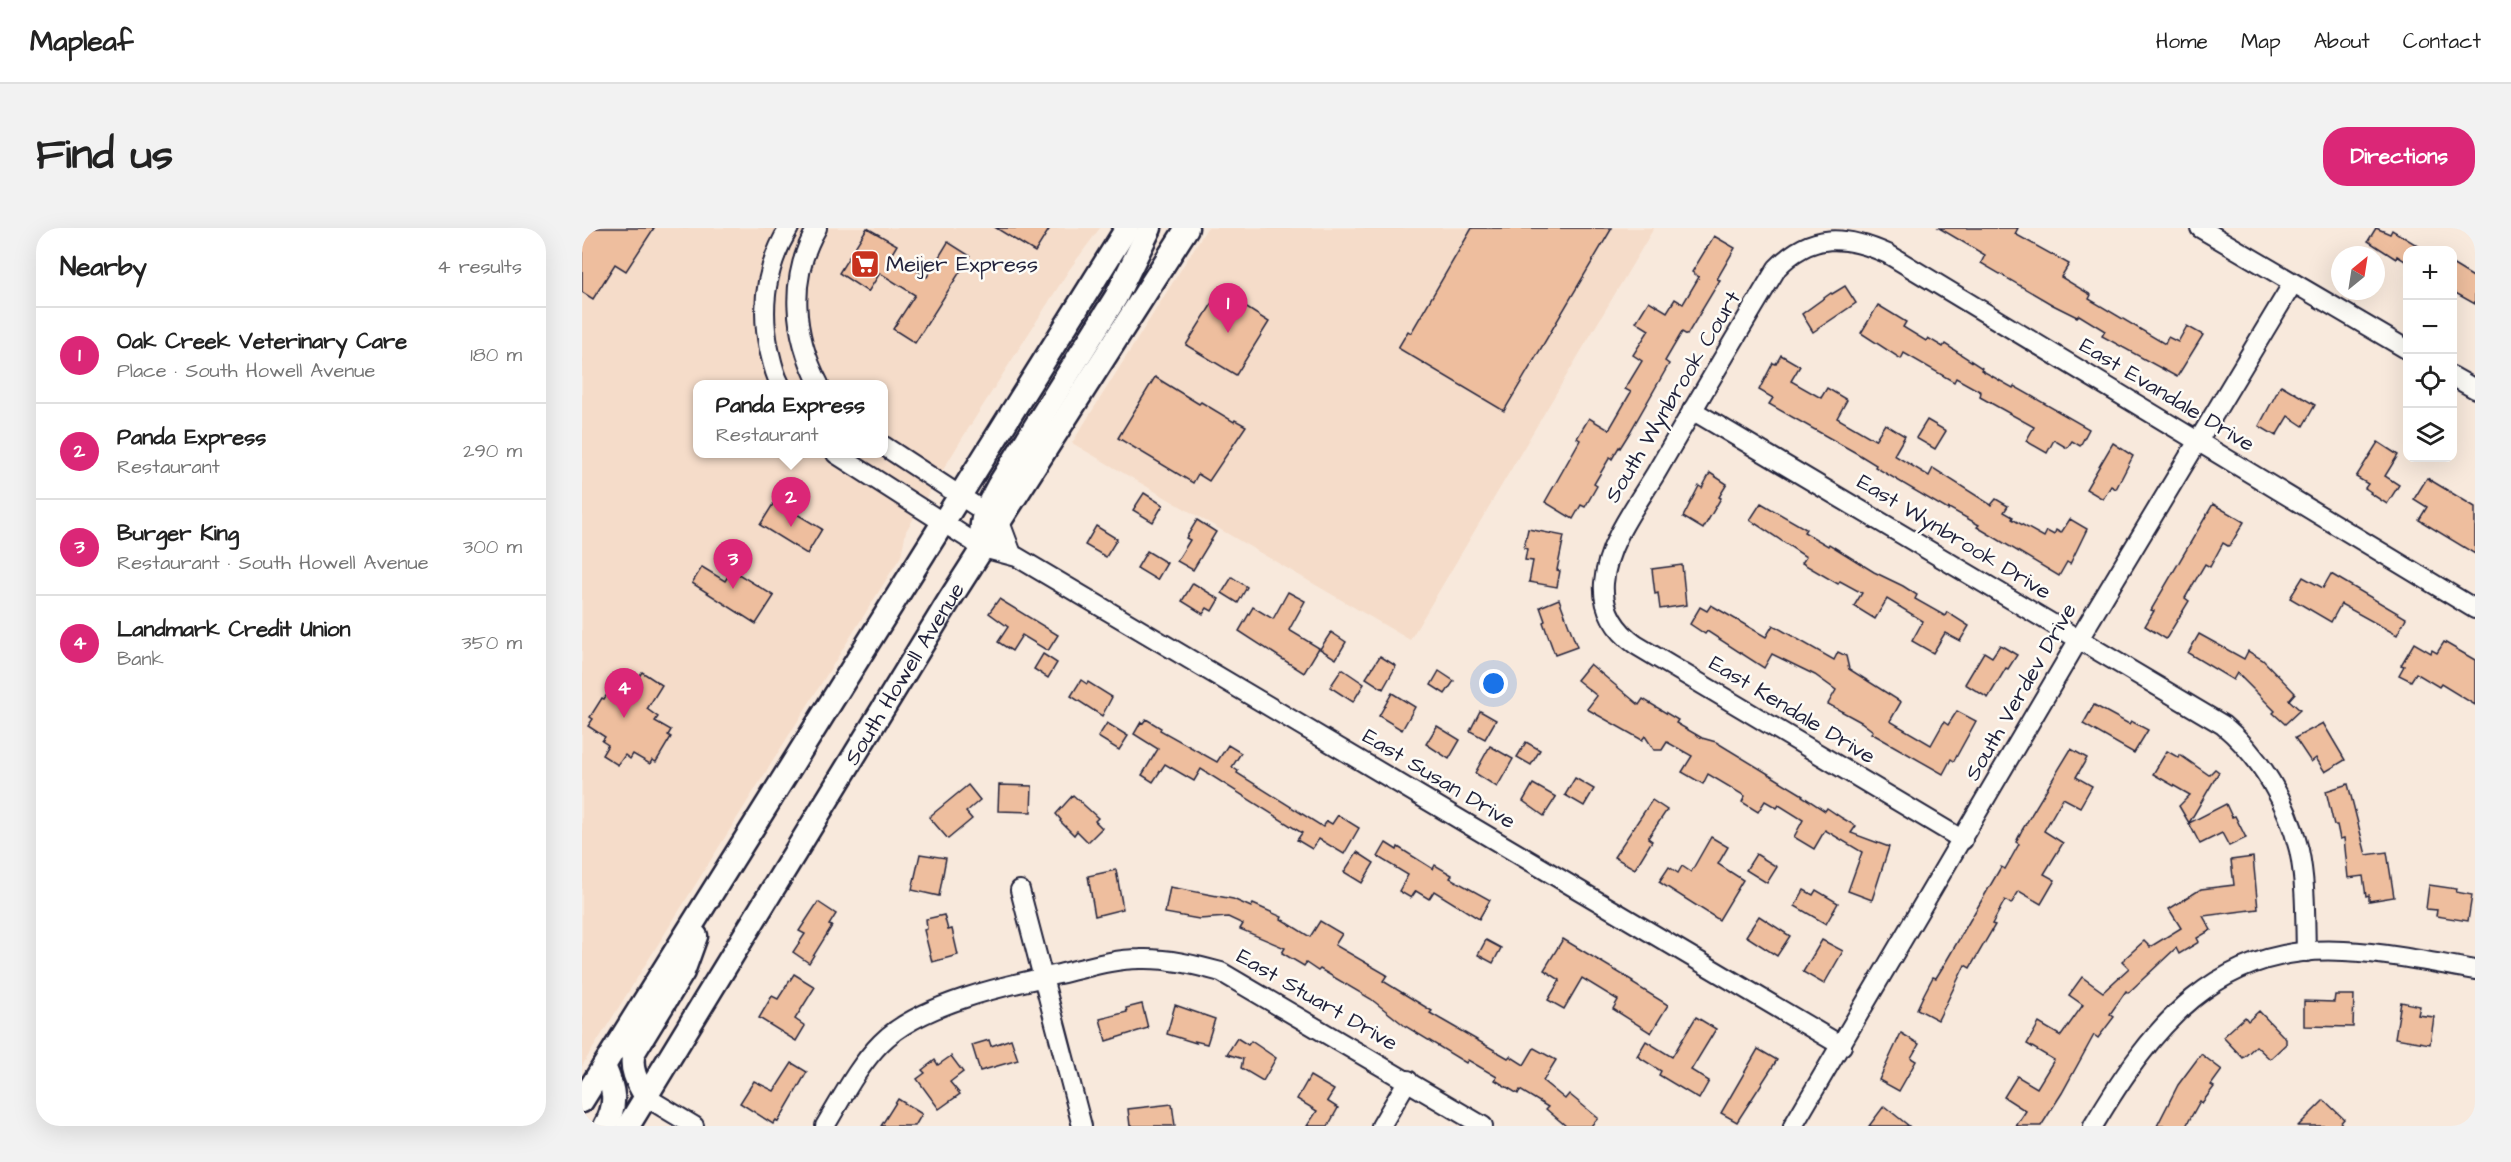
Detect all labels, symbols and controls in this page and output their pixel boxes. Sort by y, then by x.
text: Mapleaf [30,22,133,61]
text: Home [2156,27,2208,56]
text: Map [2241,27,2281,56]
text: About [2314,27,2370,56]
text: Contact [2403,27,2481,56]
text: Find us [36,127,173,185]
button: Directions [2323,127,2475,186]
north arrow [2331,246,2385,300]
map controls [2403,246,2457,462]
button: + [2403,246,2457,300]
supermarket icon: Meijer Express [849,248,881,280]
text: Nearby [60,249,147,285]
place label: Meijer Express [886,249,1038,280]
text: 4 results [437,253,522,281]
pin: 1 [1208,284,1248,333]
street label: South Wynbrook Court [1597,285,1749,509]
button: − [2403,300,2457,354]
text: Oak Creek Veterinary Care [117,326,407,357]
street label: East Evandale Drive [2074,330,2260,460]
text: 1 [78,341,81,369]
text: 180 m [470,341,522,369]
button: locate [2403,354,2457,408]
text: Place · South Howell Avenue [117,357,375,385]
popup [693,380,888,458]
text: Panda Express [716,390,865,421]
button: layers [2403,408,2457,462]
text: Restaurant [716,421,819,449]
text: Panda Express [117,422,266,453]
text: 2 [74,437,85,465]
text: 290 m [463,437,522,465]
text: Restaurant [117,453,220,481]
street label: East Wynbrook Drive [1851,467,2057,608]
pin: 2 [772,478,810,527]
text: Burger King [117,518,239,549]
text: 3 [74,533,85,561]
text: 300 m [463,533,522,561]
pin: 3 [714,540,752,589]
text: Restaurant · South Howell Avenue [117,549,429,577]
street label: South Howell Avenue [837,576,972,771]
street label: South Verdev Drive [1957,597,2085,787]
text: Landmark Credit Union [117,614,350,645]
text: 4 [73,629,86,657]
text: 350 m [461,629,522,657]
text: Bank [117,645,164,673]
street label: East Kendale Drive [1703,648,1881,772]
pin: 4 [604,668,644,718]
your location [1479,669,1508,698]
street label: East Susan Drive [1357,721,1521,837]
street label: East Stuart Drive [1231,941,1403,1059]

